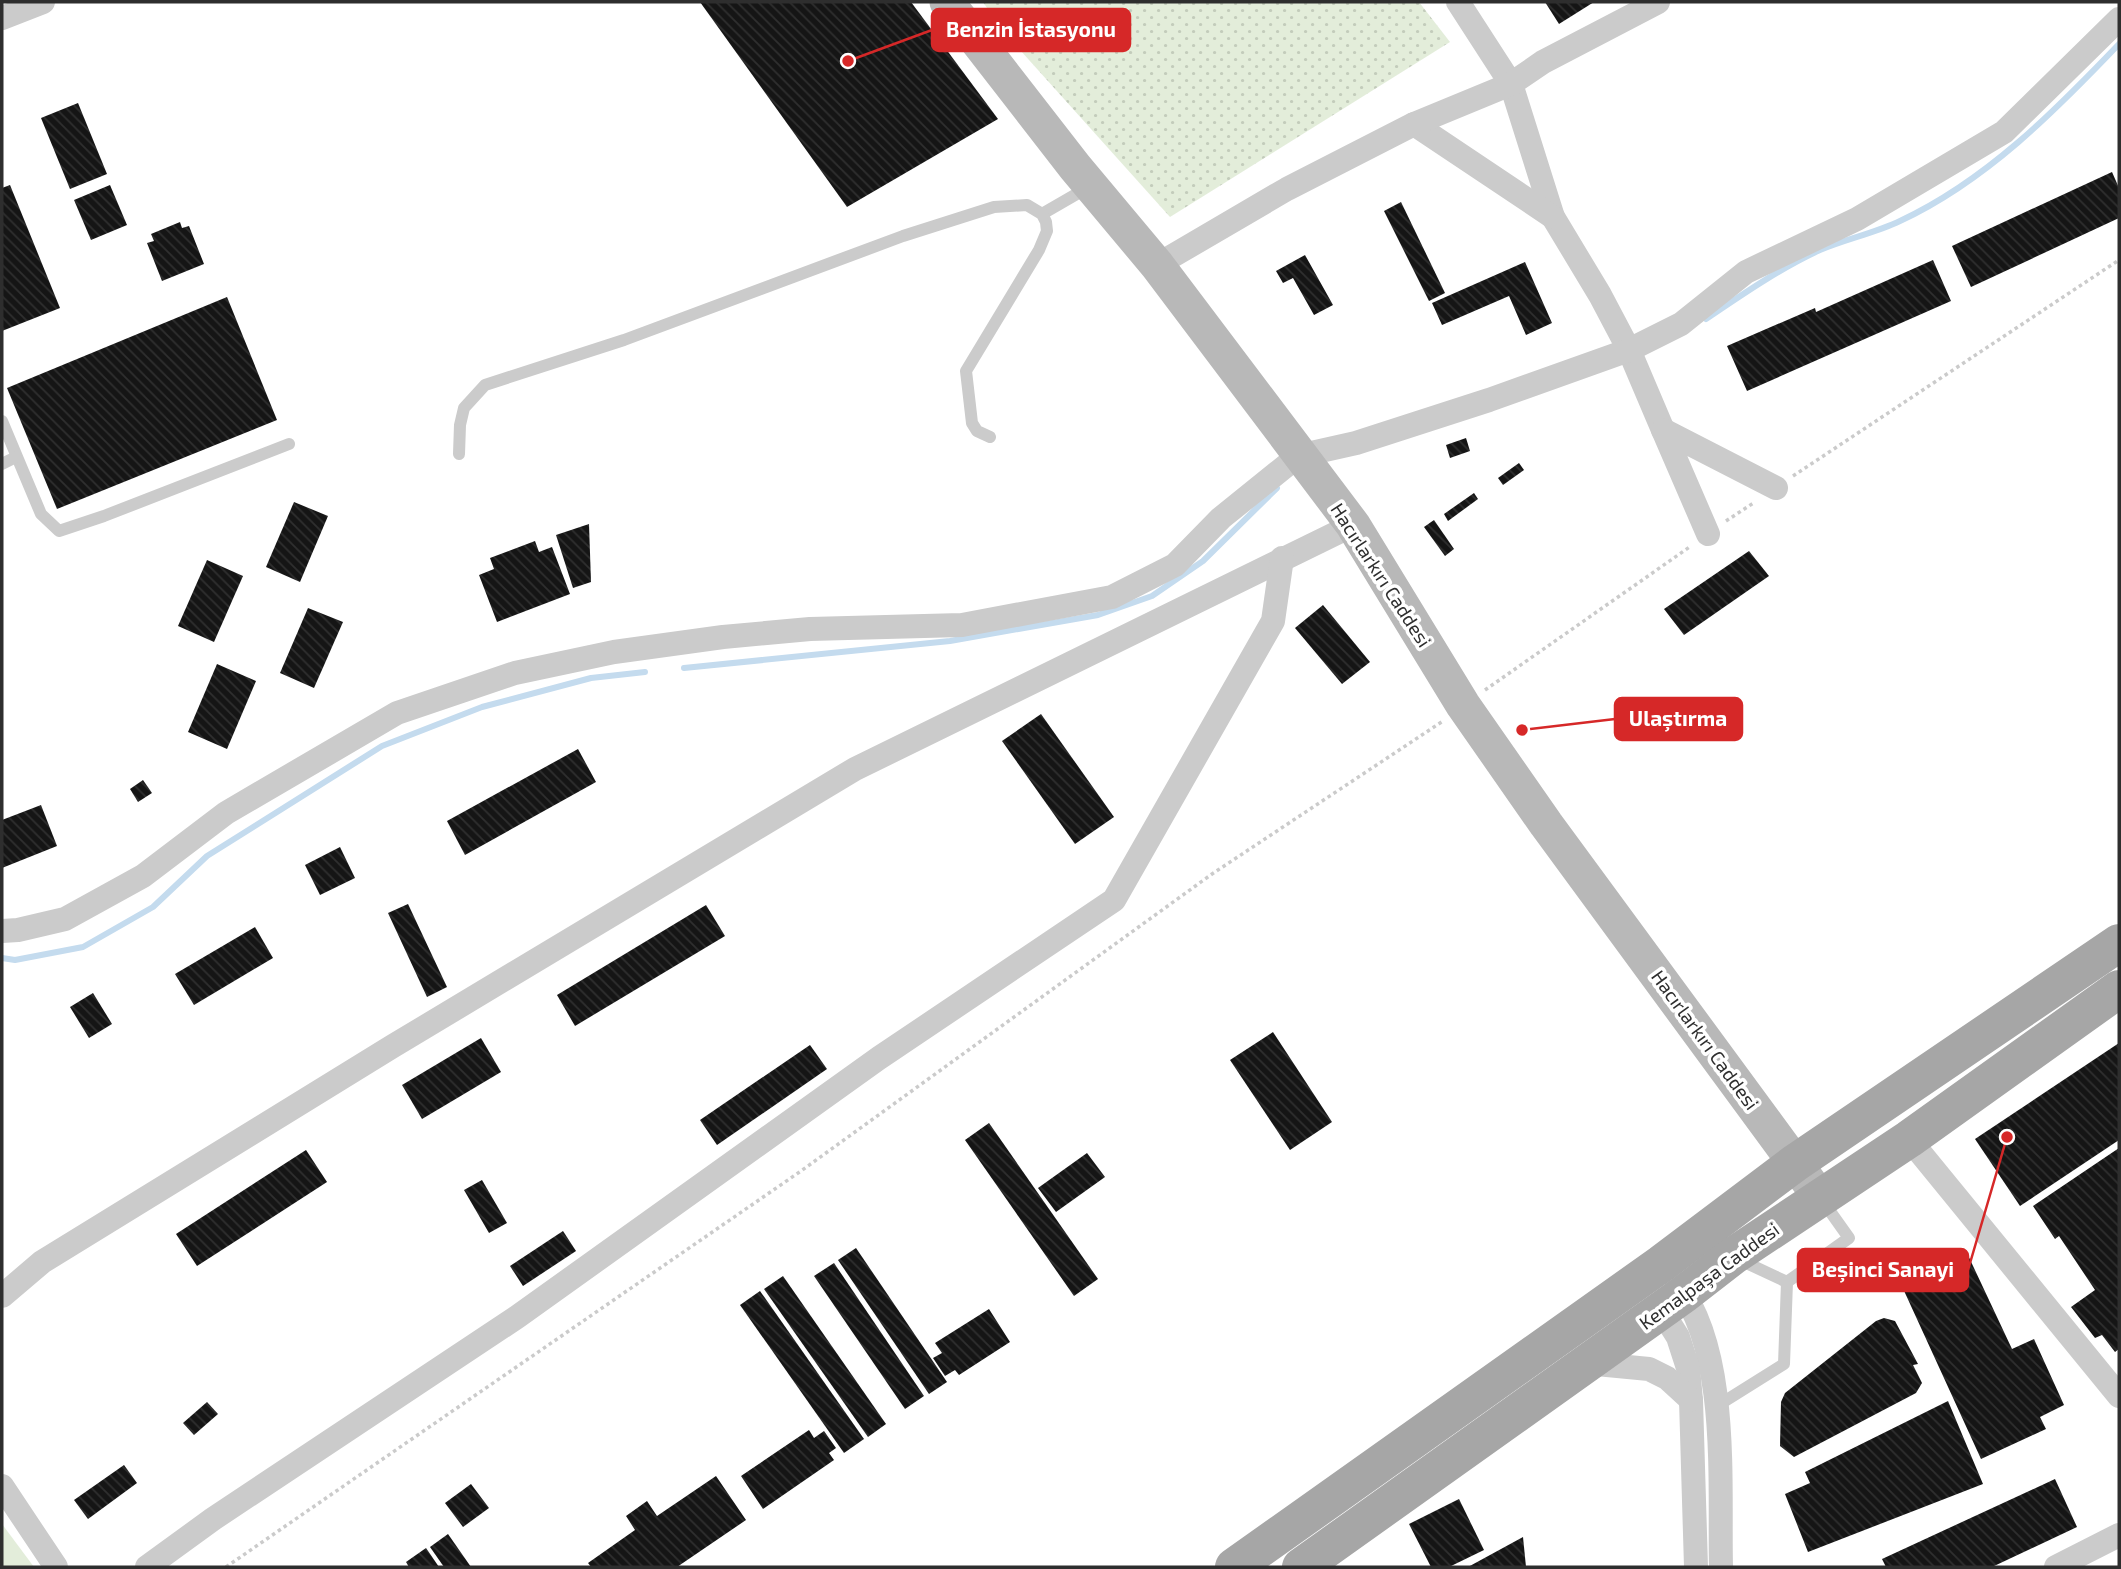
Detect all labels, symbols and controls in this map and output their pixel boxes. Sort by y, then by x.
callout: Benzin İstasyonu [932,9,1130,51]
text: Benzin İstasyonu [946,16,1116,42]
street label: Hacırlarkırı Caddesi [1326,498,1437,651]
callout: Ulaştırma [1615,698,1742,740]
text: Ulaştırma [1629,705,1727,732]
street label: Hacırlarkırı Caddesi [1647,965,1764,1114]
street label: Kemalpaşa Caddesi [1634,1217,1784,1335]
callout: Beşinci Sanayi [1798,1249,1968,1291]
text: Beşinci Sanayi [1812,1256,1954,1283]

